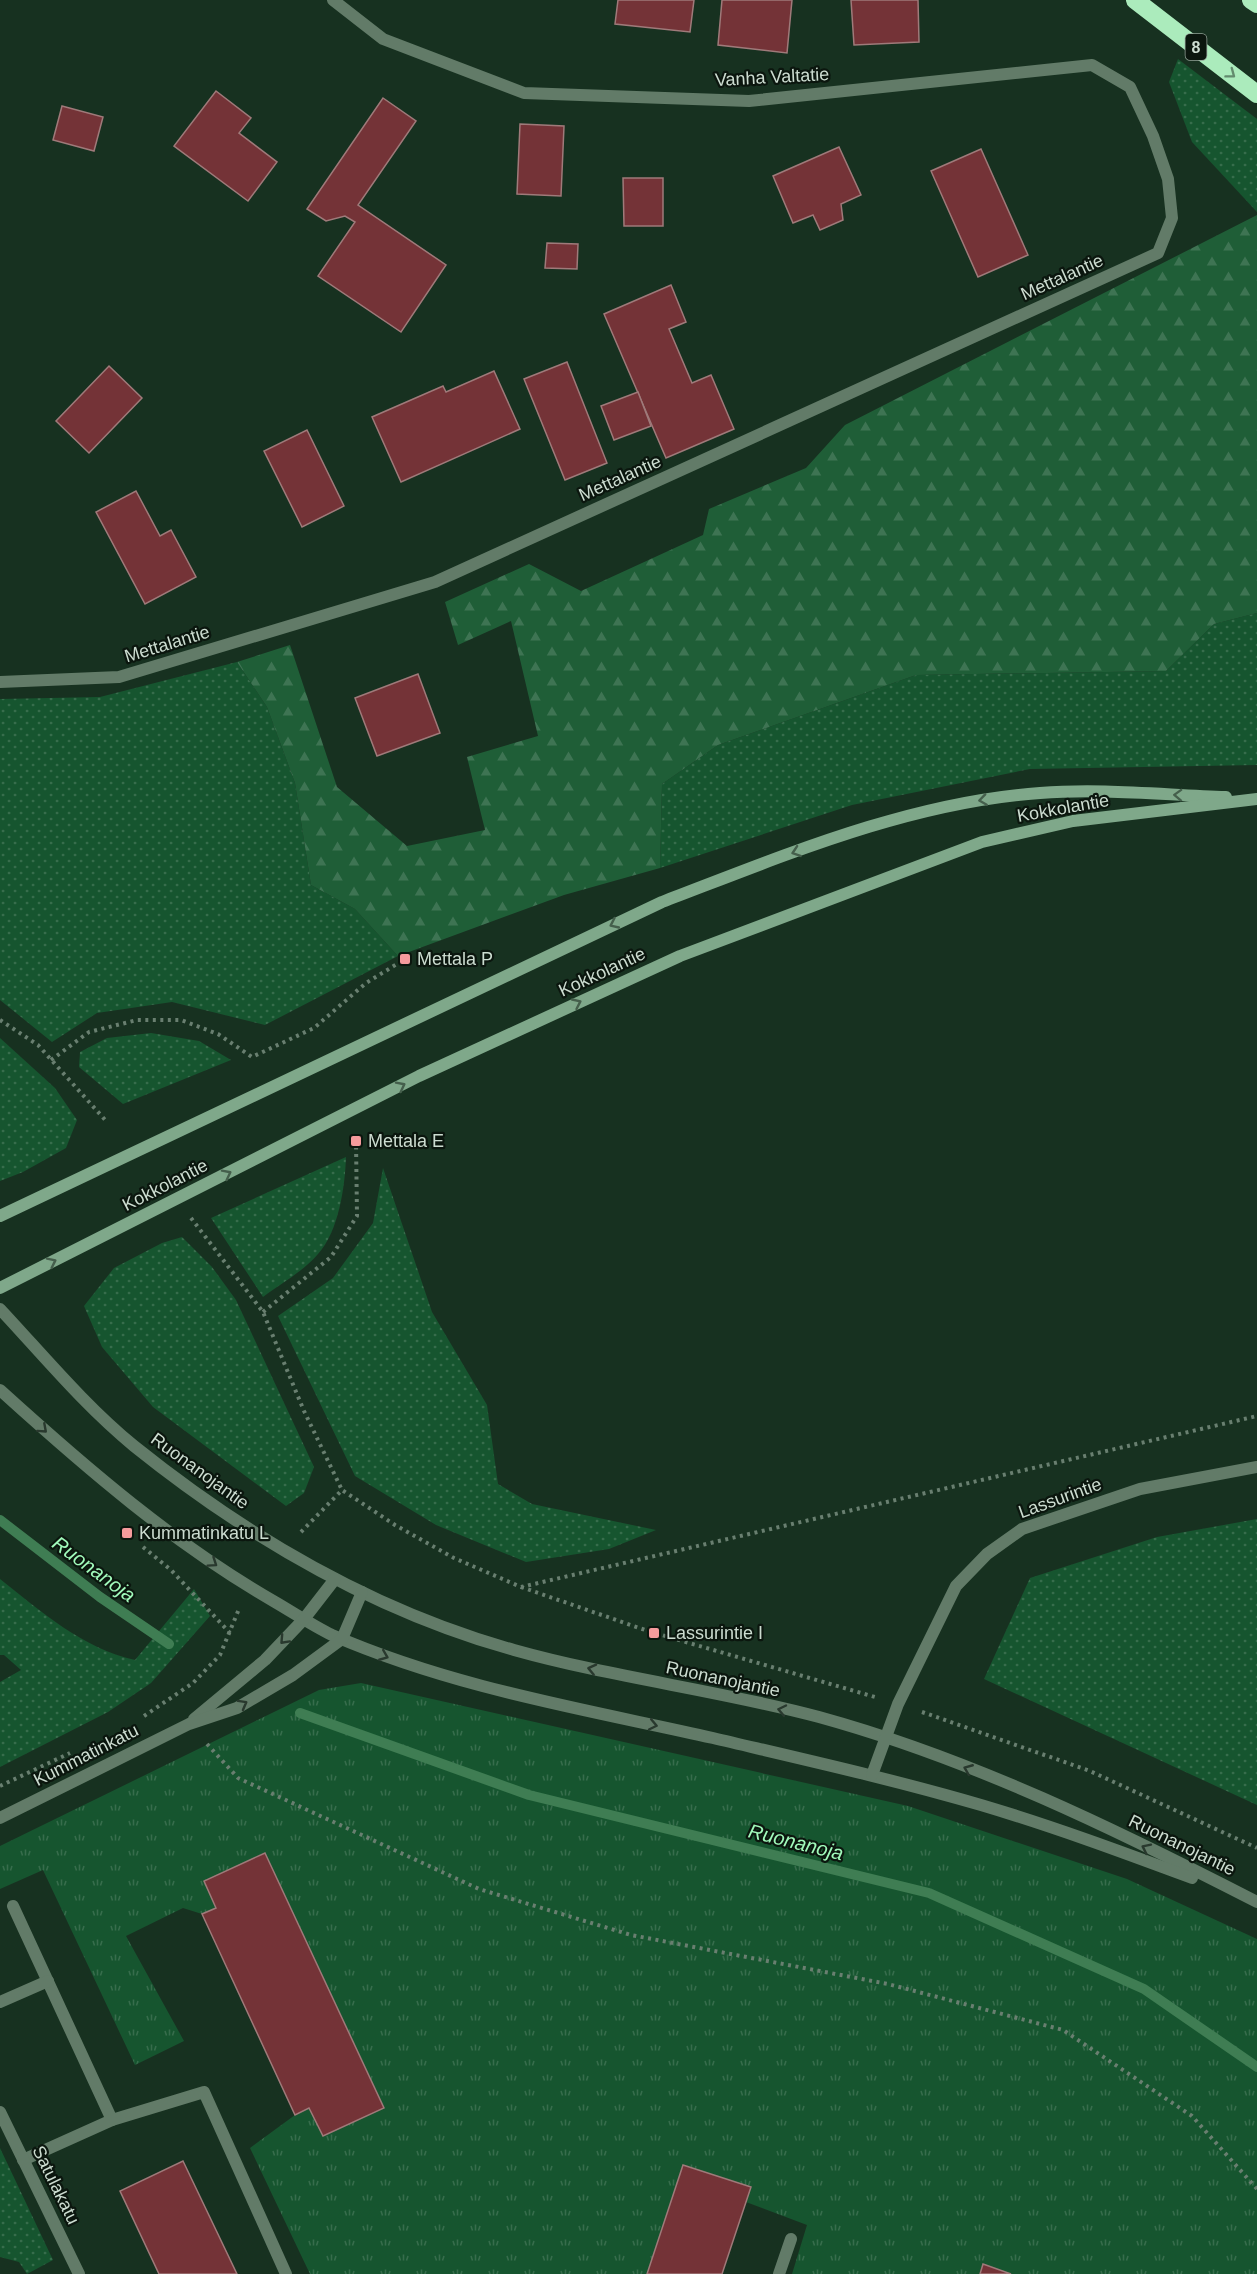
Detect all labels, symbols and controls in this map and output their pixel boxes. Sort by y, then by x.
road number: 8 [1186,34,1206,60]
street label: Vanha Valtatie [714,64,830,90]
one-way arrow [1224,67,1235,78]
street label: Mettalantie [1018,250,1106,304]
street label: Mettalantie [576,451,664,505]
street label: Mettalantie [122,622,212,666]
one-way arrow [1173,789,1182,802]
street label: Kokkolantie [1015,790,1111,826]
one-way arrow [978,793,988,805]
one-way arrow [791,845,802,858]
one-way arrow [610,917,621,929]
street label: Kokkolantie [556,943,648,1001]
place label: Mettala P [417,949,493,969]
marker: Mettala P [398,952,412,966]
one-way arrow [571,999,582,1011]
one-way arrow [394,1081,405,1093]
place label: Mettala E [368,1131,444,1151]
marker: Mettala E [349,1134,363,1148]
street label: Kokkolantie [119,1155,211,1215]
one-way arrow [220,1170,231,1181]
one-way arrow [46,1257,57,1269]
one-way arrow [37,1422,47,1433]
street label: Ruonanojantie [147,1429,253,1513]
street label: Lassurintie [1016,1474,1104,1522]
place label: Kummatinkatu L [139,1523,269,1543]
marker: Kummatinkatu L [120,1526,134,1540]
water label: Ruonanoja [48,1532,140,1606]
one-way arrow [206,1556,217,1567]
place label: Lassurintie I [666,1623,763,1643]
marker: Lassurintie I [647,1626,661,1640]
one-way arrow [280,1633,291,1643]
one-way arrow [378,1648,388,1661]
street label: Ruonanojantie [664,1657,782,1701]
one-way arrow [587,1663,597,1676]
one-way arrow [237,1699,248,1711]
one-way arrow [778,1704,788,1717]
one-way arrow [648,1717,658,1730]
street label: Kummatinkatu [30,1720,142,1790]
one-way arrow [963,1764,974,1776]
street label: Ruonanojantie [1125,1811,1239,1879]
water label: Ruonanoja [746,1820,846,1864]
one-way arrow [1141,1843,1152,1855]
street label: Satulakatu [28,2142,84,2228]

